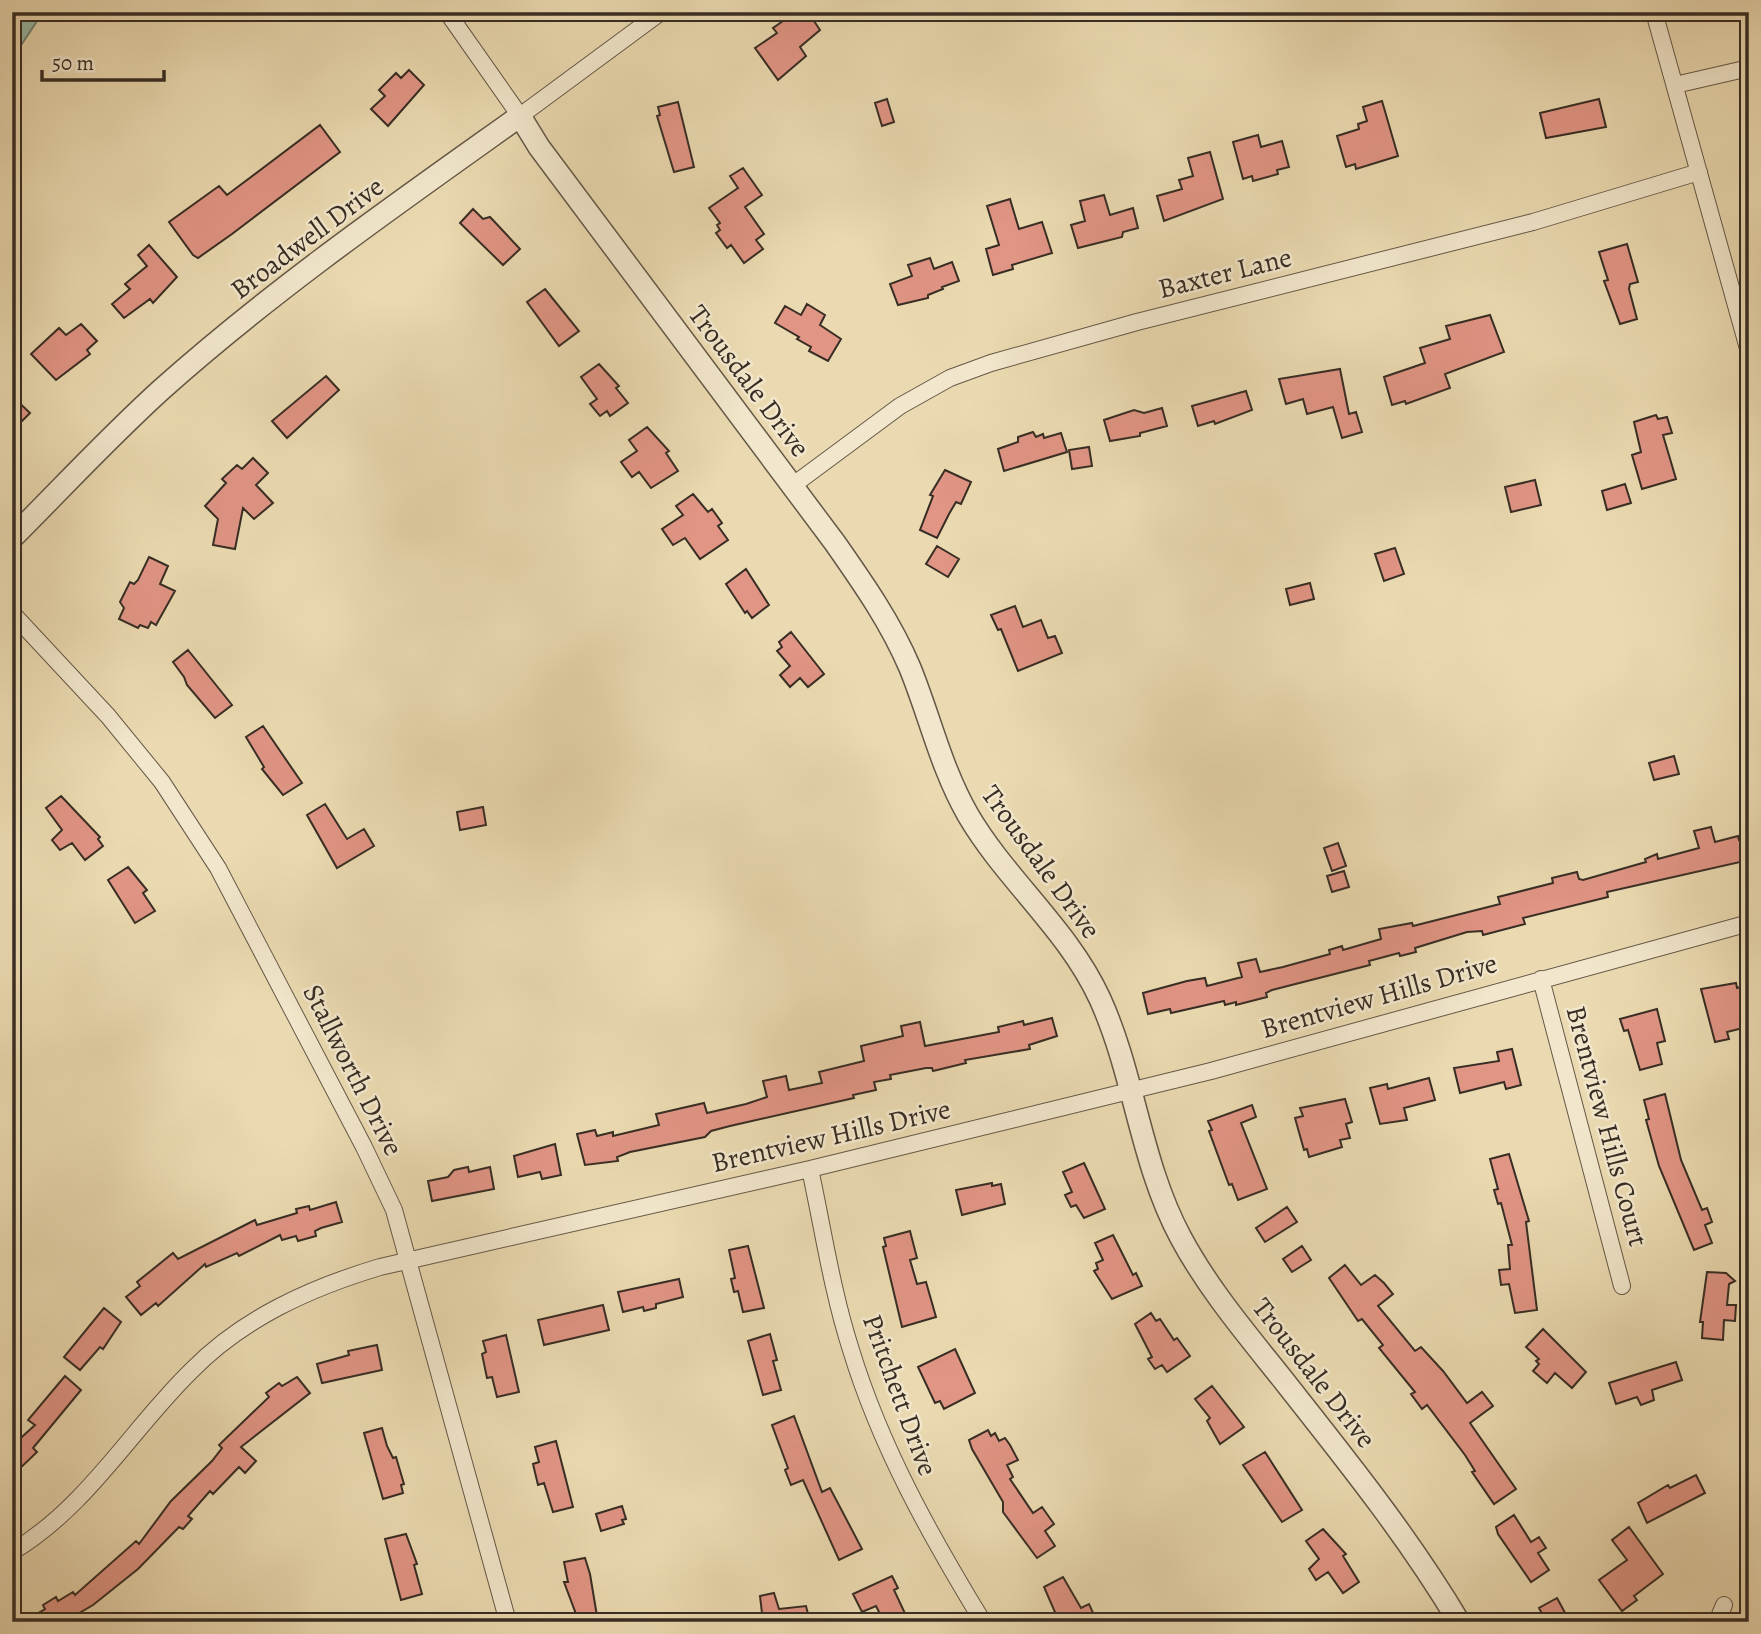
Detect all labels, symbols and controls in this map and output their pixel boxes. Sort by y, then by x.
scale bar [42,38,164,82]
text: 50 m [52,49,94,77]
street label: Broadwell Drive [223,168,391,308]
street label: Baxter Lane [1154,238,1296,308]
street label: Trousdale Drive [679,297,819,465]
street label: Trousdale Drive [972,778,1110,946]
street label: Brentview Hills Drive [1256,944,1502,1048]
street label: Stallworth Drive [294,978,412,1162]
street label: Brentview Hills Court [1557,1002,1657,1250]
street label: Brentview Hills Drive [708,1090,954,1182]
street label: Trousdale Drive [1243,1290,1385,1456]
street label: Pritchett Drive [853,1309,947,1481]

